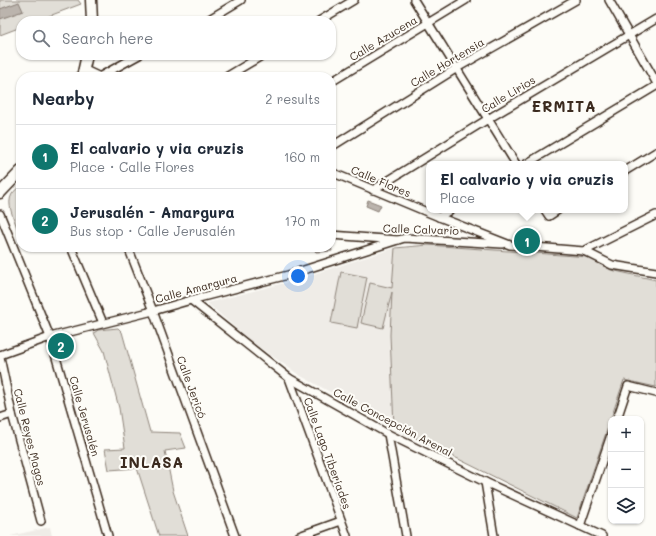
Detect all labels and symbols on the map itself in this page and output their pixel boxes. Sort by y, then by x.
street label: Calle Azucena [346,12,420,64]
street label: Calle Hortensia [407,34,487,90]
street label: Calle Lirios [478,72,538,116]
district label: ERMITA [531,96,597,116]
street label: Calle Flores [349,162,413,200]
street label: Calle Calvario [383,220,460,238]
pin: 1 [514,226,540,256]
your location [288,266,308,286]
street label: Calle Amargura [153,270,239,306]
pin: 2 [48,331,74,361]
street label: Calle Jericó [174,354,210,421]
street label: Calle Jerusalén [66,374,104,458]
street label: Calle Concepción Arenal [331,384,455,460]
street label: Calle Reyes Magos [11,387,49,487]
street label: Calle Lago Tiberíades [301,395,355,511]
district label: INLASA [120,452,184,472]

